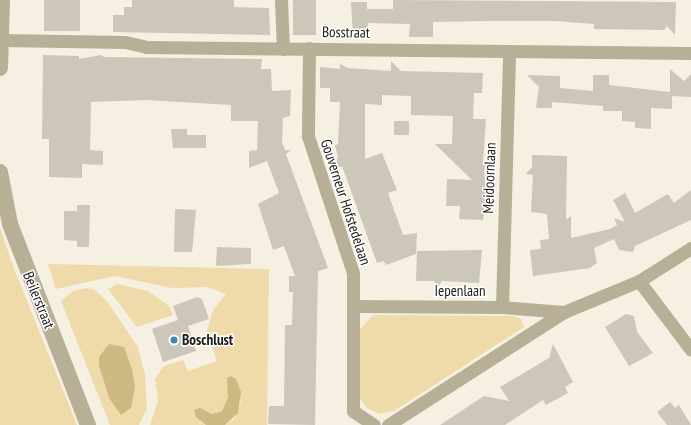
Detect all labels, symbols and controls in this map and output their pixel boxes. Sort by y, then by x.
street label: Bosstraat [322,23,370,41]
street label: Gouverneur Hofstedelaan [317,137,375,267]
street label: Meidoornlaan [479,142,499,214]
street label: Beilerstraat [19,269,59,331]
street label: Iepenlaan [434,282,486,300]
place label: Boschlust [182,331,233,349]
marker: Boschlust [169,335,179,345]

